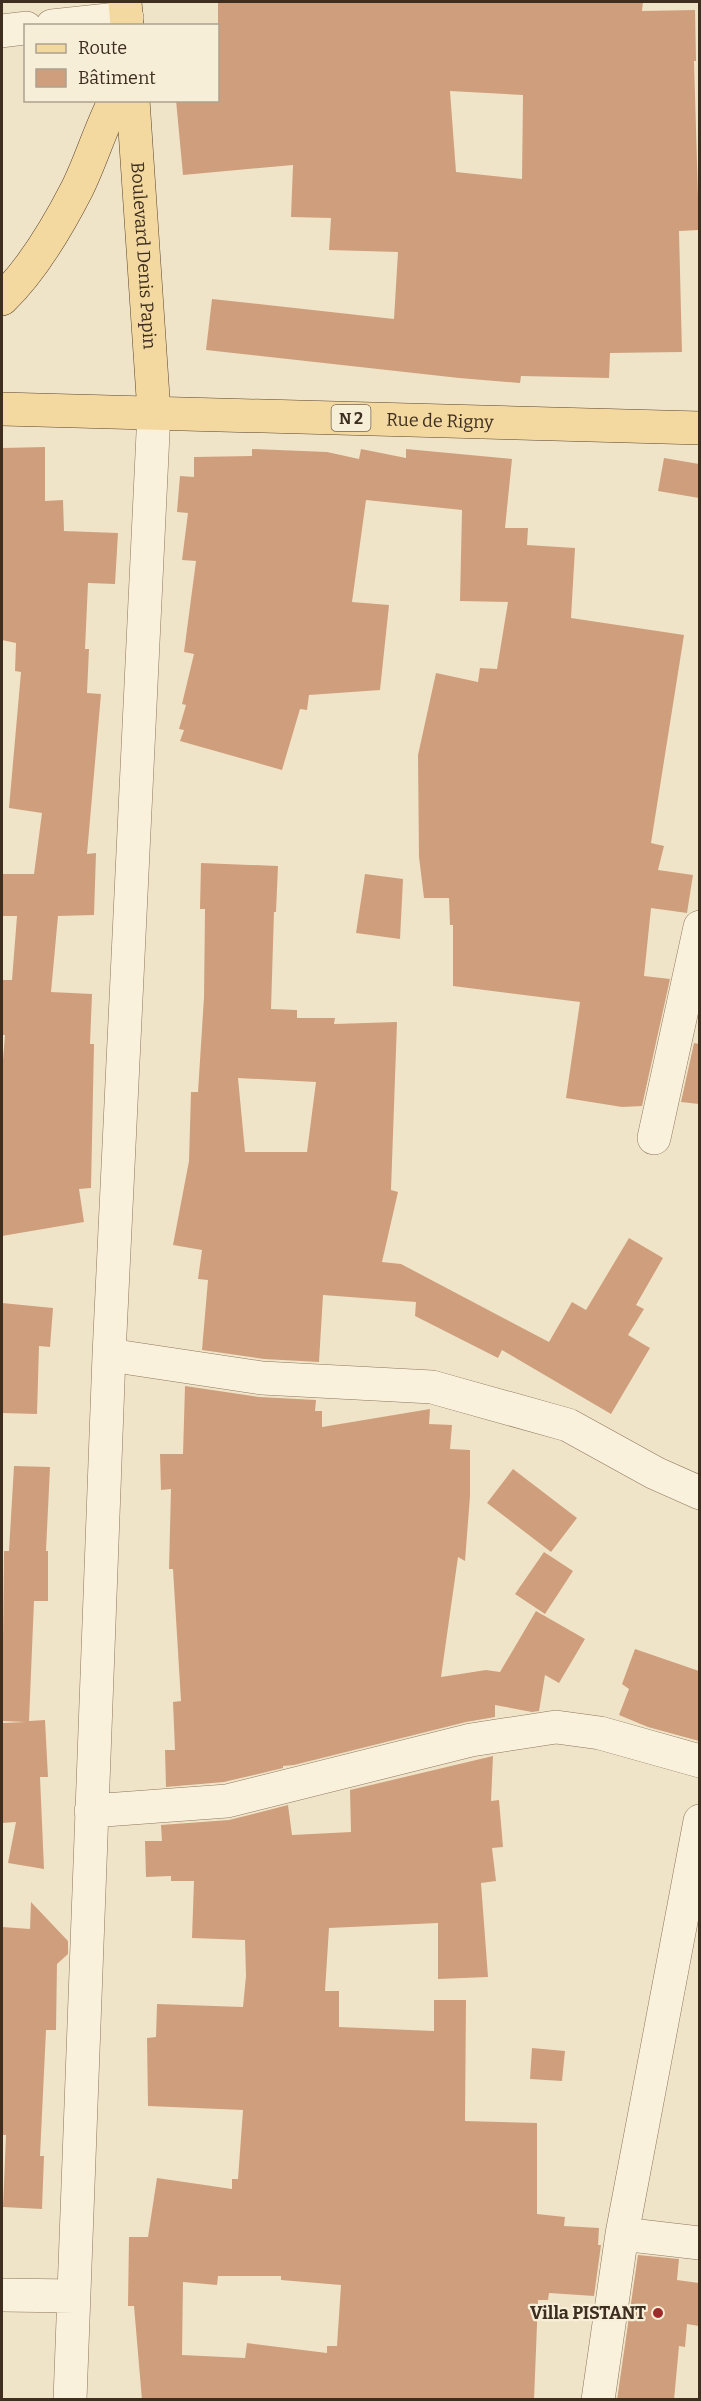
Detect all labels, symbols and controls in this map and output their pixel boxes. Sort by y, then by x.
legend [24,24,219,102]
text: Route [78,37,127,59]
text: Bâtiment [78,67,156,89]
street label: Boulevard Denis Papin [126,161,161,351]
road number: N 2 [332,405,370,431]
street label: Rue de Rigny [386,408,494,433]
place label: Villa PISTANT [530,2302,646,2324]
marker: Villa PISTANT [651,2306,665,2320]

